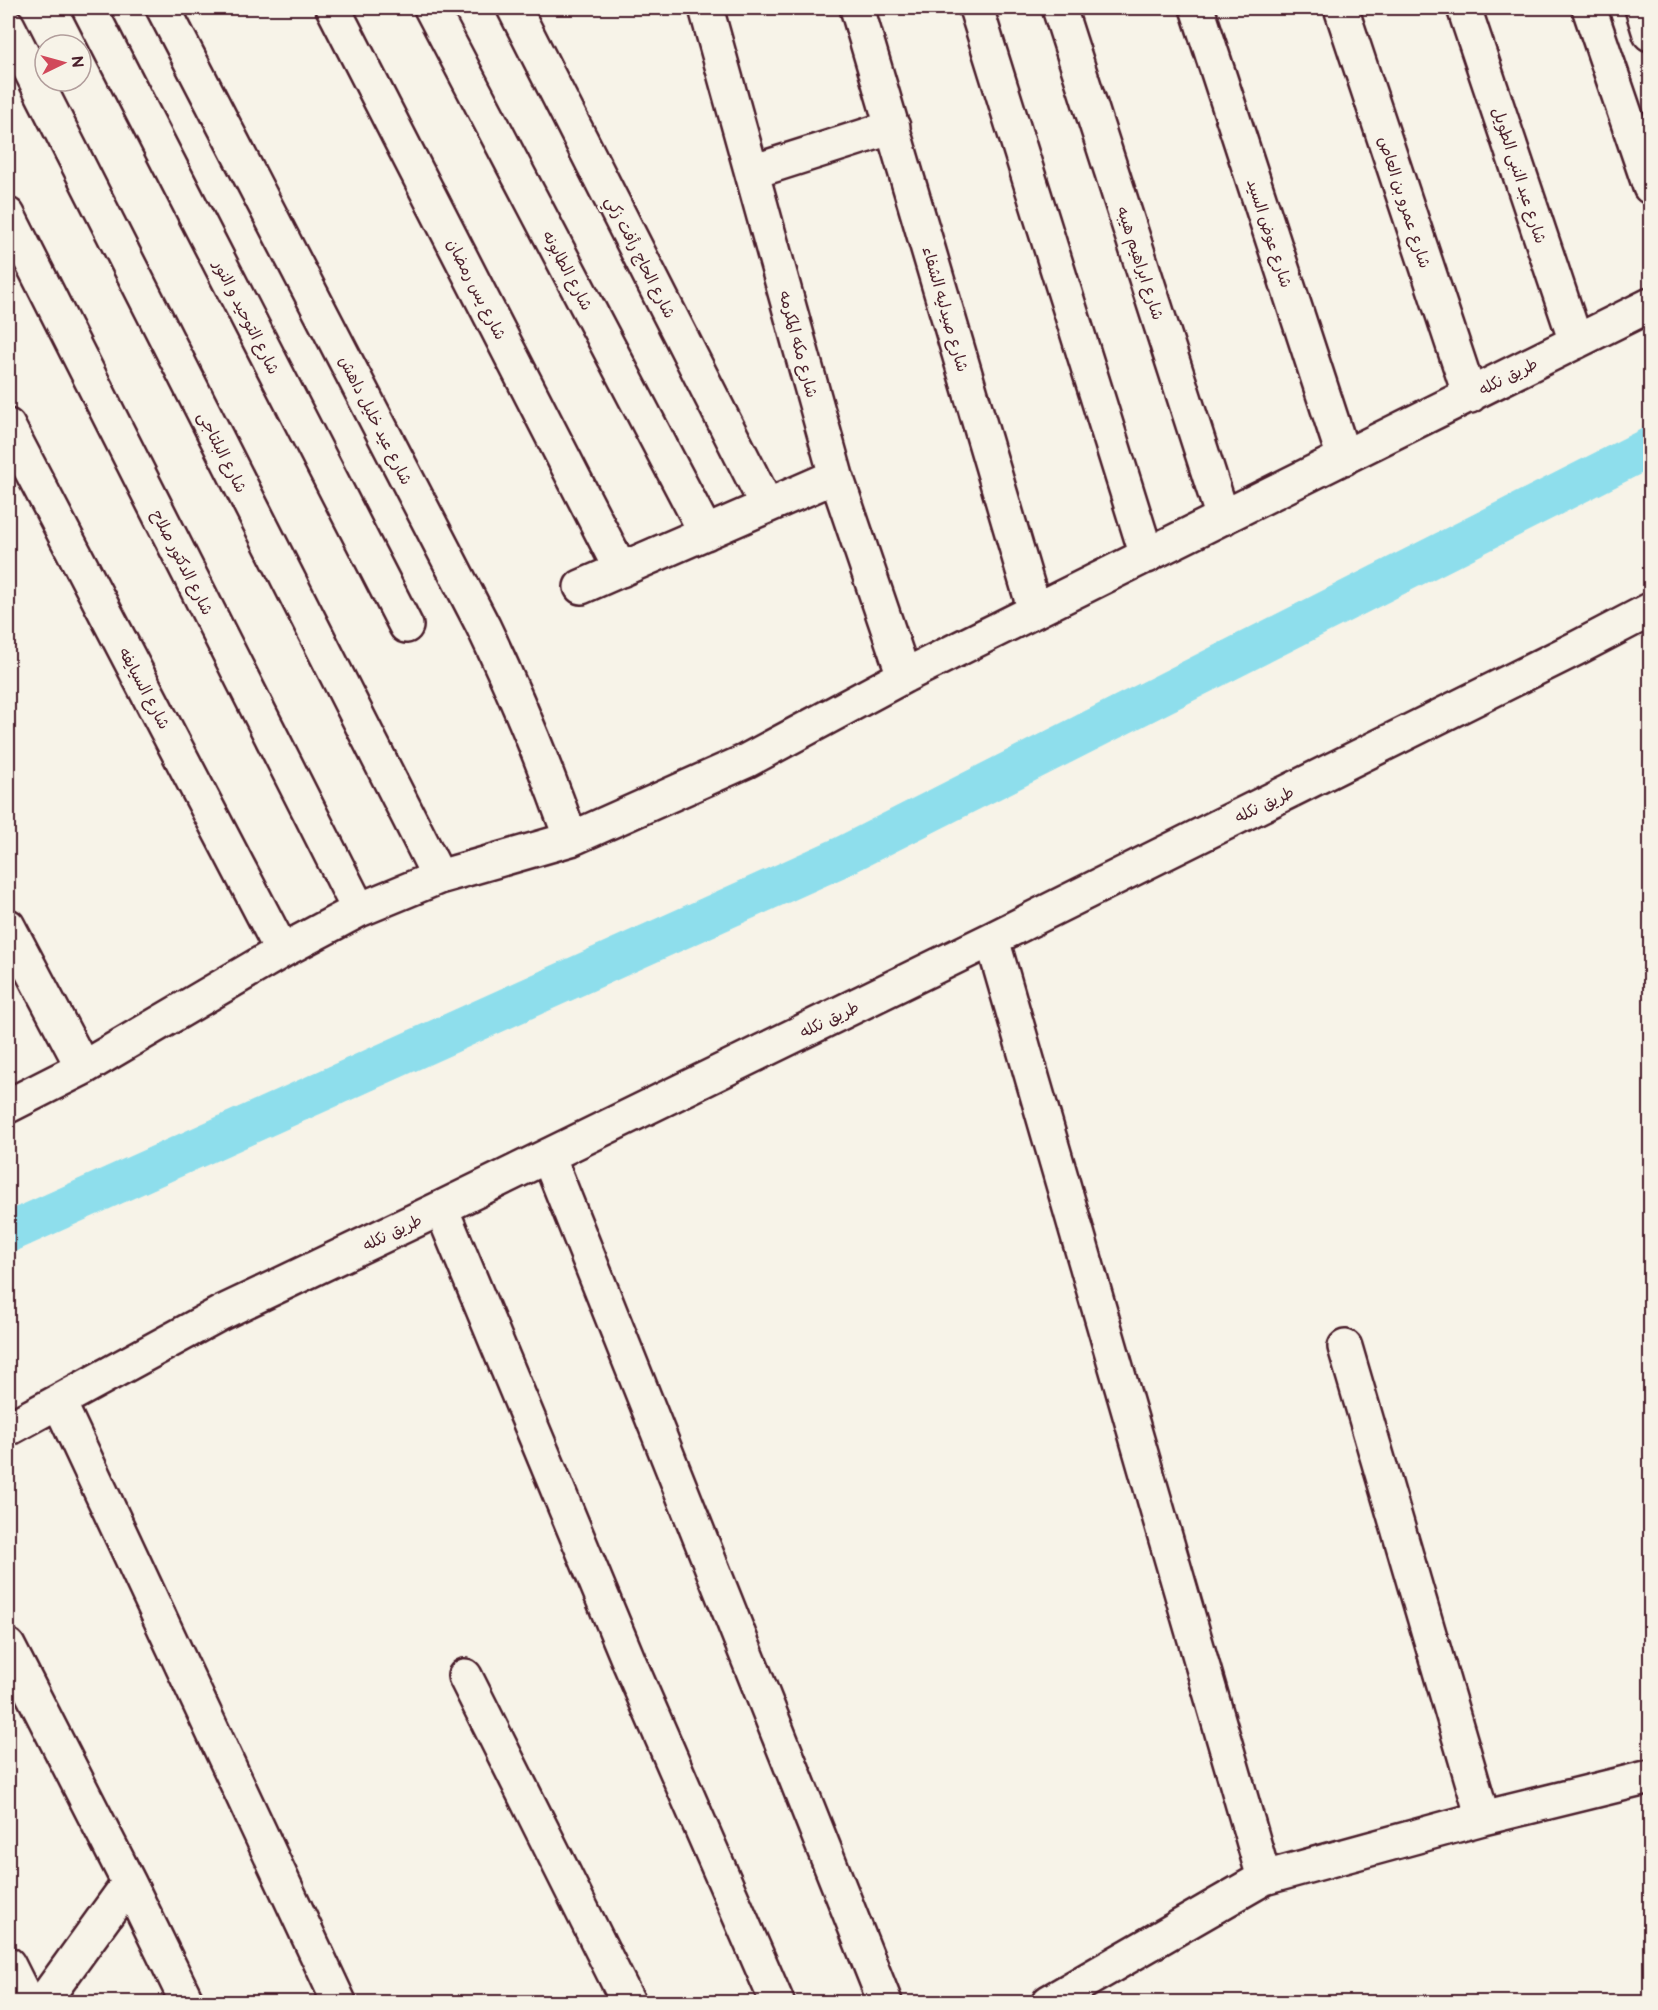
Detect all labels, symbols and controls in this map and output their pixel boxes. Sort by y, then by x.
north arrow [33,33,93,93]
text: N [66,55,86,69]
street label: شارع عبد النبى الطويل [1487,105,1550,246]
street label: شارع عمرو بن العاص [1372,134,1434,271]
street label: شارع عوض السيد [1241,177,1295,291]
street label: شارع الحاج رأفت زكي [597,194,679,324]
street label: شارع ابراهيم هيبه [1110,204,1167,323]
street label: شارع الطابونه [537,227,596,314]
street label: شارع يس رمضان [441,236,509,344]
street label: شارع صيدليه الشفاء [917,244,972,375]
street label: شارع التوحيد و النور [207,256,283,378]
street label: شارع مكه المكرمه [773,289,821,400]
street label: شارع عيد خليل داهش [333,353,415,489]
street label: طريق نكله [1476,355,1541,400]
street label: شارع البلتاجى [192,409,250,497]
street label: شارع الدكتور صلاح [146,507,216,619]
street label: شارع السيايفه [113,645,173,733]
street label: طريق نكله [1232,783,1297,828]
street label: طريق نكله [797,998,862,1043]
street label: طريق نكله [360,1211,425,1256]

